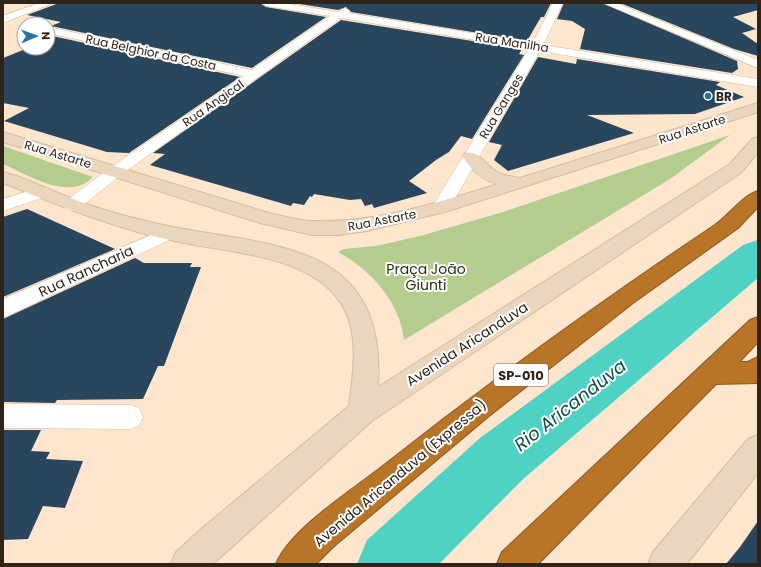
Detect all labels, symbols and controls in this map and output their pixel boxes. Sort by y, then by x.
north arrow [16,16,56,56]
street label: Rua Manilha [474,28,550,56]
street label: Rua Belghior da Costa [84,30,218,74]
text: N [38,31,54,40]
street label: Rua Ganges [475,70,527,142]
street label: Rua Angical [179,76,247,130]
place label: BR [716,88,732,105]
marker: BR [703,91,713,101]
street label: Rua Astarte [656,110,728,148]
street label: Rua Astarte [22,136,94,172]
street label: Rua Astarte [346,205,418,235]
street label: Rua Rancharia [35,240,137,302]
park label: Praça João Giunti [386,259,466,295]
street label: Avenida Aricanduva [402,297,532,391]
water label: Rio Aricanduva [509,353,631,457]
road number: SP-010 [494,364,548,386]
street label: Avenida Aricanduva (Expressa) [309,395,491,551]

